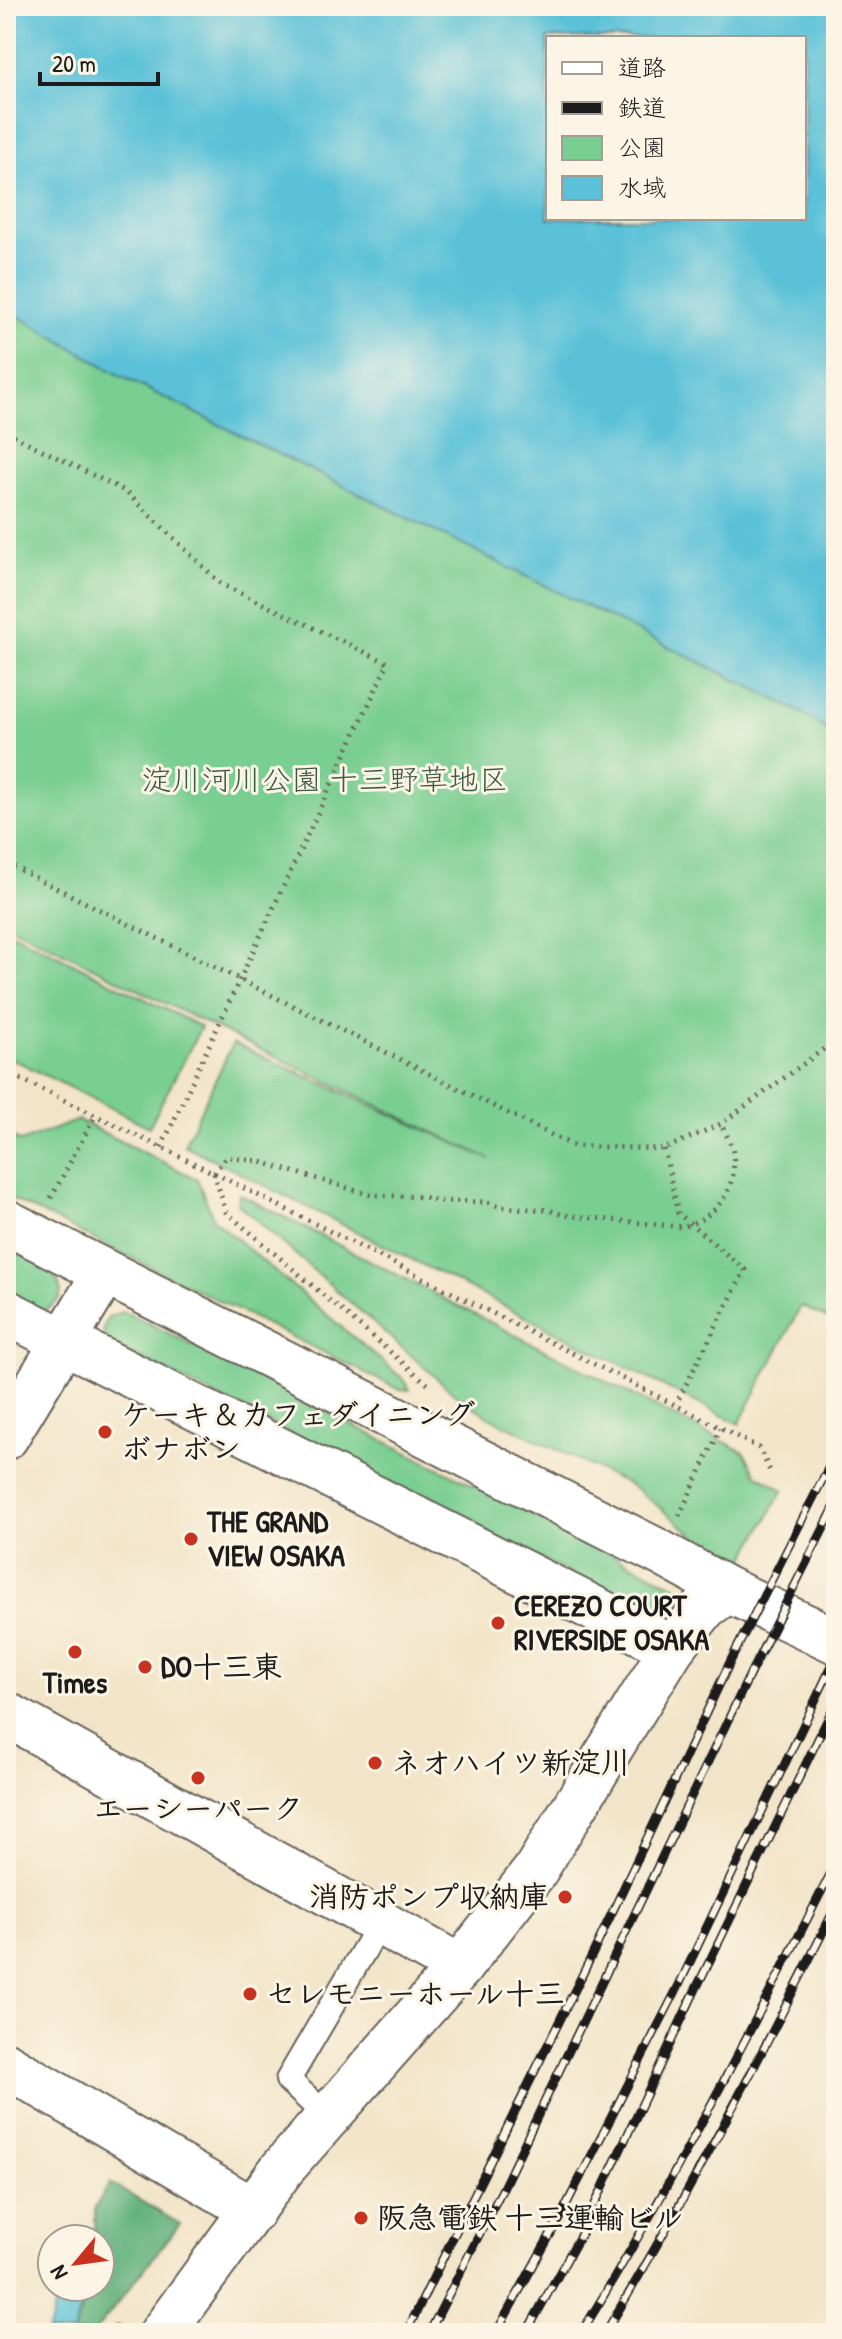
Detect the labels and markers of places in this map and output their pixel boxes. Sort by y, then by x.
place label: ケーキ＆カフェダイニング ボナボン [121,1394,476,1468]
marker: ケーキ＆カフェダイニング ボナボン [96,1423,114,1441]
place label: THE GRAND VIEW OSAKA [206,1501,345,1575]
marker: THE GRAND VIEW OSAKA [182,1530,200,1548]
place label: CEREZO COURT RIVERSIDE OSAKA [514,1585,709,1659]
marker: CEREZO COURT RIVERSIDE OSAKA [489,1614,507,1632]
marker: Times [66,1643,84,1661]
place label: DO十三東 [161,1646,282,1686]
marker: DO十三東 [136,1658,154,1676]
place label: Times [42,1662,108,1702]
place label: ネオハイツ新淀川 [391,1742,631,1782]
marker: ネオハイツ新淀川 [366,1754,384,1772]
marker: エーシーパーク [189,1769,207,1787]
place label: エーシーパーク [93,1788,303,1828]
place label: 消防ポンプ収納庫 [309,1876,549,1916]
marker: 消防ポンプ収納庫 [556,1888,574,1906]
place label: セレモニーホール十三 [266,1973,565,2013]
marker: セレモニーホール十三 [241,1985,259,2003]
place label: 阪急電鉄 十三運輸ビル [377,2197,683,2237]
marker: 阪急電鉄 十三運輸ビル [352,2209,370,2227]

